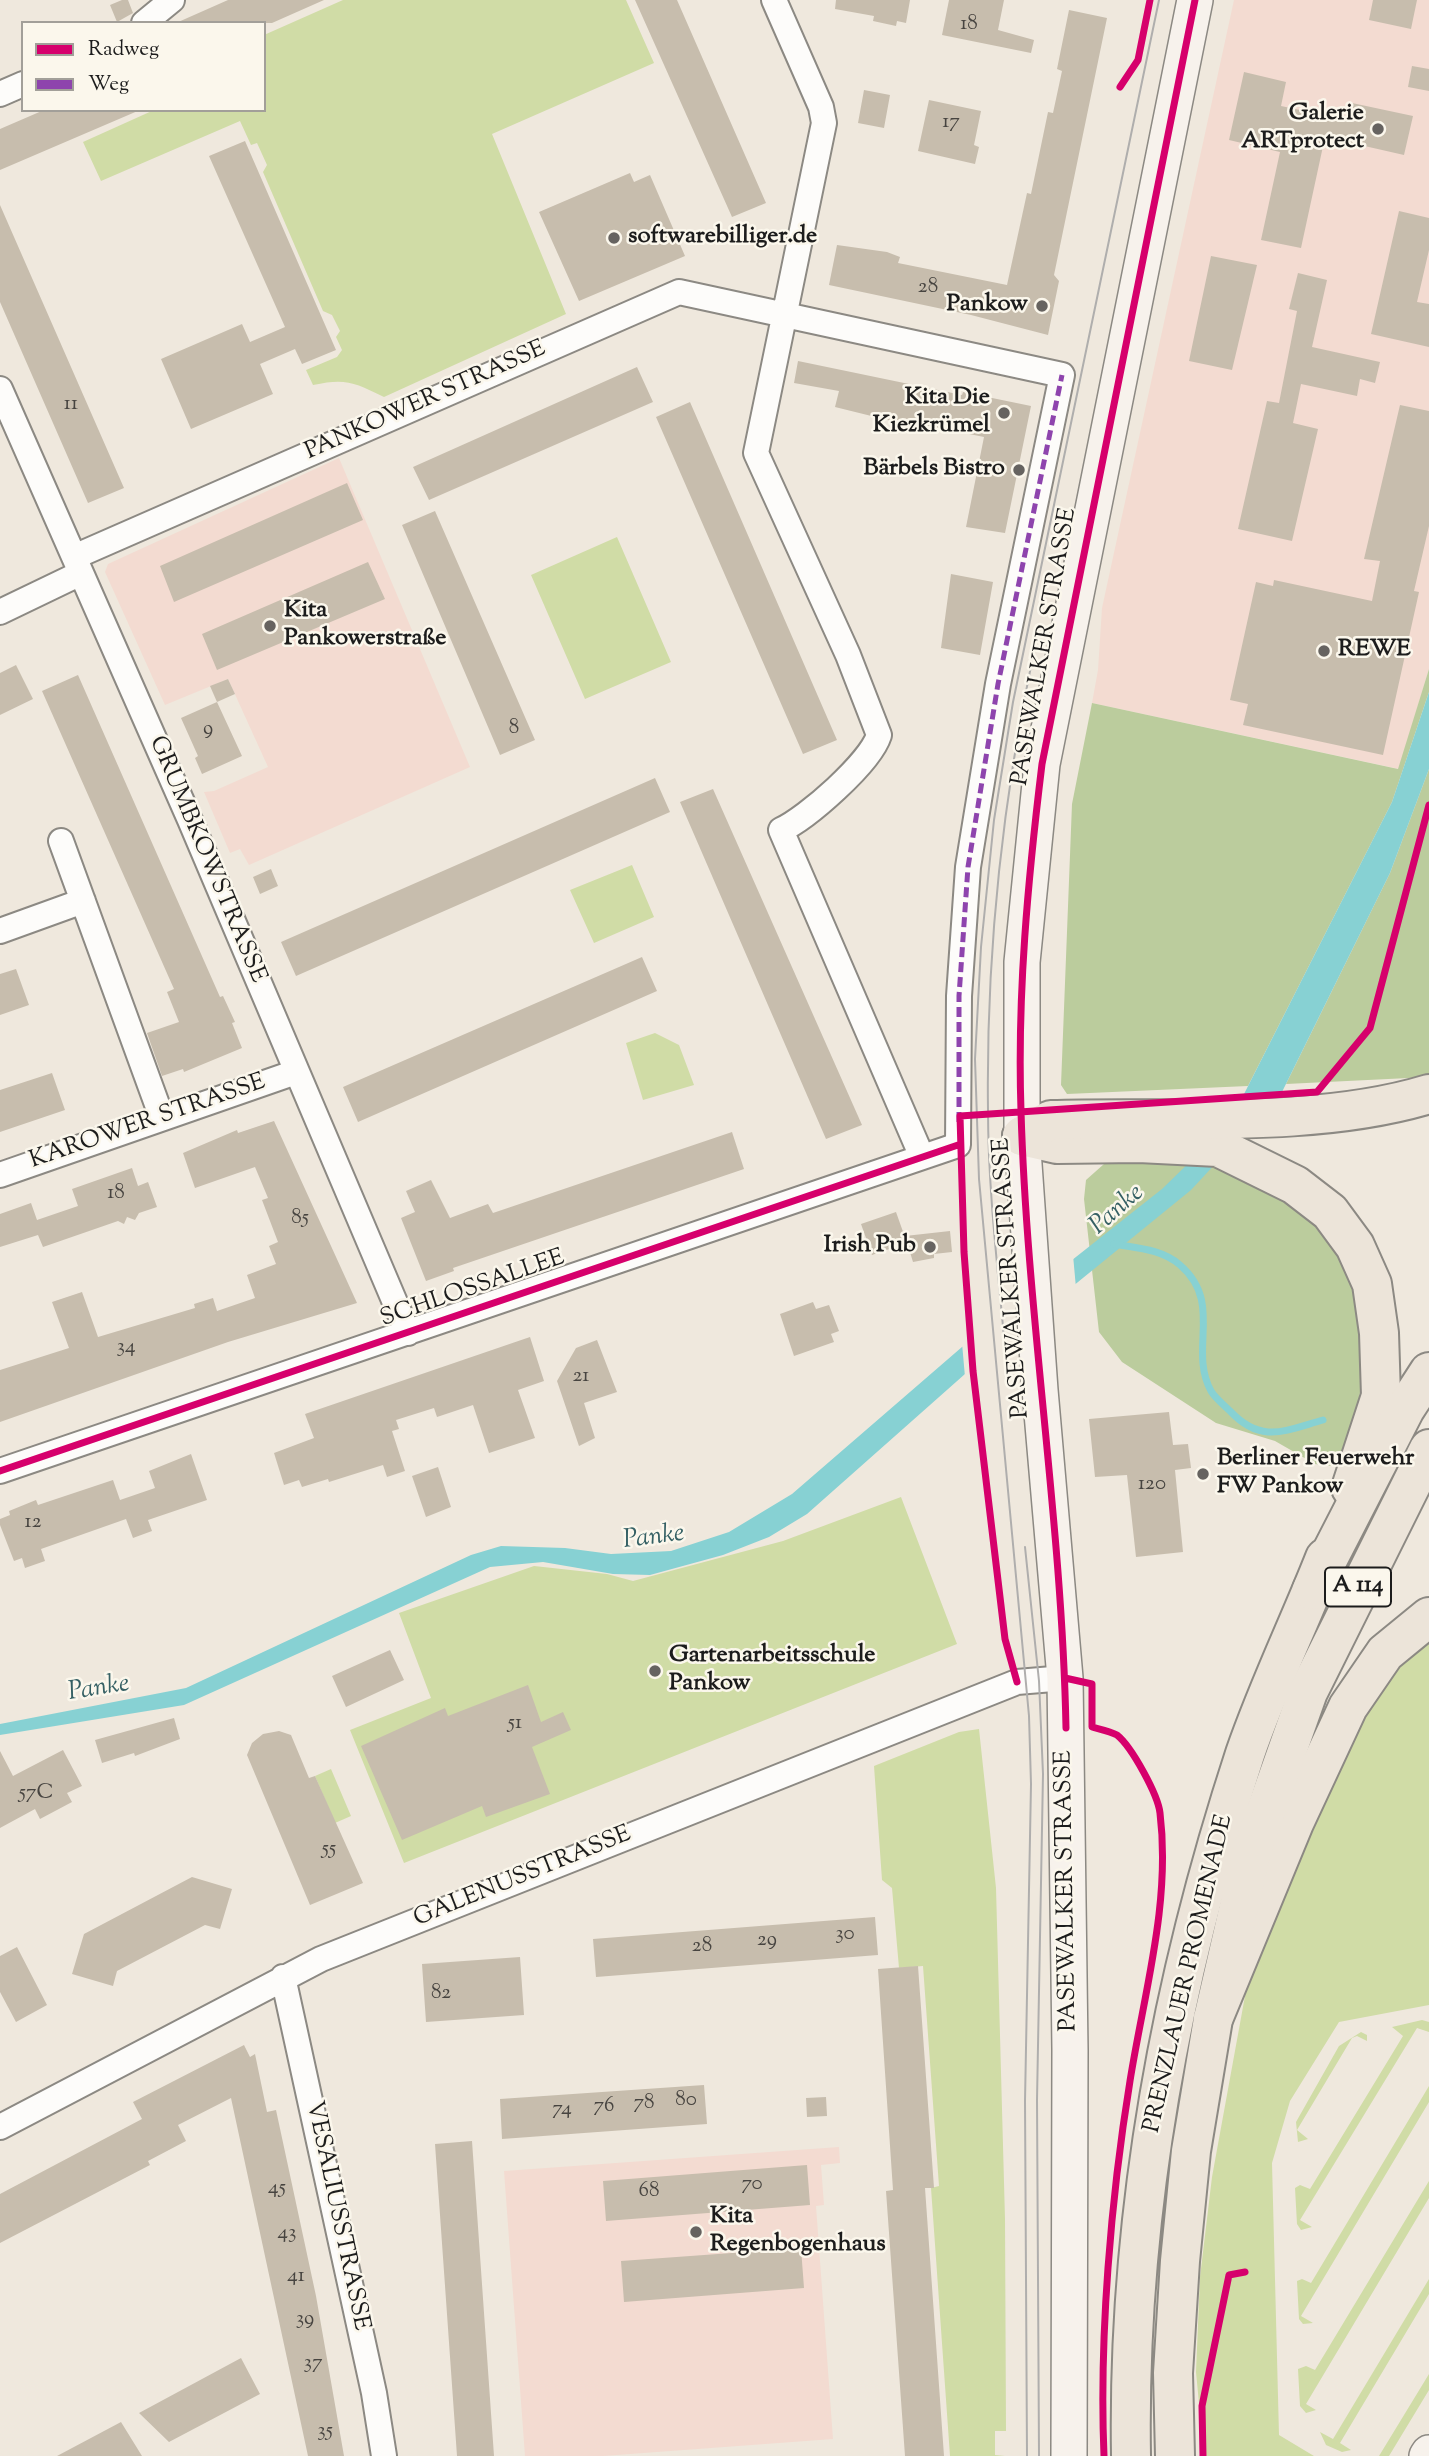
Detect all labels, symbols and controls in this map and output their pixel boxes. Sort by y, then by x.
house number: 18 [960,12,978,38]
legend [21,21,266,112]
text: Radweg [88,35,159,65]
text: Weg [88,70,129,100]
place label: Galerie ARTprotect [1241,101,1364,157]
house number: 17 [942,110,960,136]
marker: Galerie ARTprotect [1370,121,1386,137]
place label: softwarebilliger.de [628,224,817,252]
marker: softwarebilliger.de [606,230,622,246]
house number: 28 [918,275,938,301]
place label: Pankow [947,292,1028,320]
marker: Pankow [1034,298,1050,314]
street label: PANKOWER STRASSE [301,336,551,468]
place label: Kita Die Kiezkrümel [873,385,990,441]
house number: 11 [64,392,78,418]
marker: Kita Die Kiezkrümel [996,405,1012,421]
place label: Bärbels Bistro [863,456,1005,484]
marker: Bärbels Bistro [1011,462,1027,478]
street label: PASEWALKER STRASSE [1007,506,1085,788]
place label: Kita Pankowerstraße [284,598,446,654]
marker: Kita Pankowerstraße [262,618,278,634]
place label: REWE [1338,637,1411,665]
marker: REWE [1316,643,1332,659]
house number: 8 [509,716,519,742]
house number: 9 [203,717,213,743]
street label: GRUMBKOWSTRASSE [141,732,271,988]
street label: KAROWER STRASSE [26,1069,270,1177]
street label: PASEWALKER STRASSE [989,1137,1037,1419]
water label: Panke [1085,1179,1151,1243]
house number: 18 [107,1181,125,1207]
house number: 85 [291,1206,309,1232]
place label: Irish Pub [824,1233,916,1261]
marker: Irish Pub [922,1239,938,1255]
street label: SCHLOSSALLEE [377,1245,569,1335]
house number: 34 [116,1335,136,1361]
house number: 21 [573,1364,589,1390]
place label: Berliner Feuerwehr FW Pankow [1217,1446,1414,1502]
marker: Berliner Feuerwehr FW Pankow [1195,1466,1211,1482]
house number: 120 [1138,1472,1166,1498]
house number: 12 [25,1510,41,1536]
water label: Panke [622,1520,686,1558]
road number: A 114 [1325,1568,1391,1606]
place label: Gartenarbeitsschule Pankow [669,1643,876,1699]
marker: Gartenarbeitsschule Pankow [647,1663,663,1679]
water label: Panke [66,1670,132,1710]
house number: 51 [508,1711,522,1737]
street label: PASEWALKER STRASSE [1051,1750,1085,2032]
house number: 57C [19,1781,53,1807]
street label: PRENZLAUER PROMENADE [1139,1812,1241,2136]
street label: GALENUSSTRASSE [410,1821,636,1935]
house number: 55 [322,1837,336,1863]
house number: 30 [835,1922,855,1948]
house number: 29 [757,1928,777,1954]
house number: 28 [692,1934,712,1960]
house number: 82 [431,1981,451,2007]
house number: 80 [675,2088,697,2114]
house number: 78 [633,2091,655,2117]
house number: 76 [594,2094,614,2120]
house number: 74 [552,2097,572,2123]
street label: VESALIUSSTRASSE [298,2099,374,2333]
house number: 70 [741,2172,763,2198]
house number: 45 [268,2176,286,2202]
house number: 68 [639,2179,659,2205]
place label: Kita Regenbogenhaus [710,2204,886,2260]
house number: 43 [277,2221,297,2247]
marker: Kita Regenbogenhaus [688,2224,704,2240]
house number: 41 [287,2264,305,2290]
house number: 39 [296,2307,314,2333]
house number: 37 [303,2351,323,2377]
house number: 35 [317,2419,333,2445]

